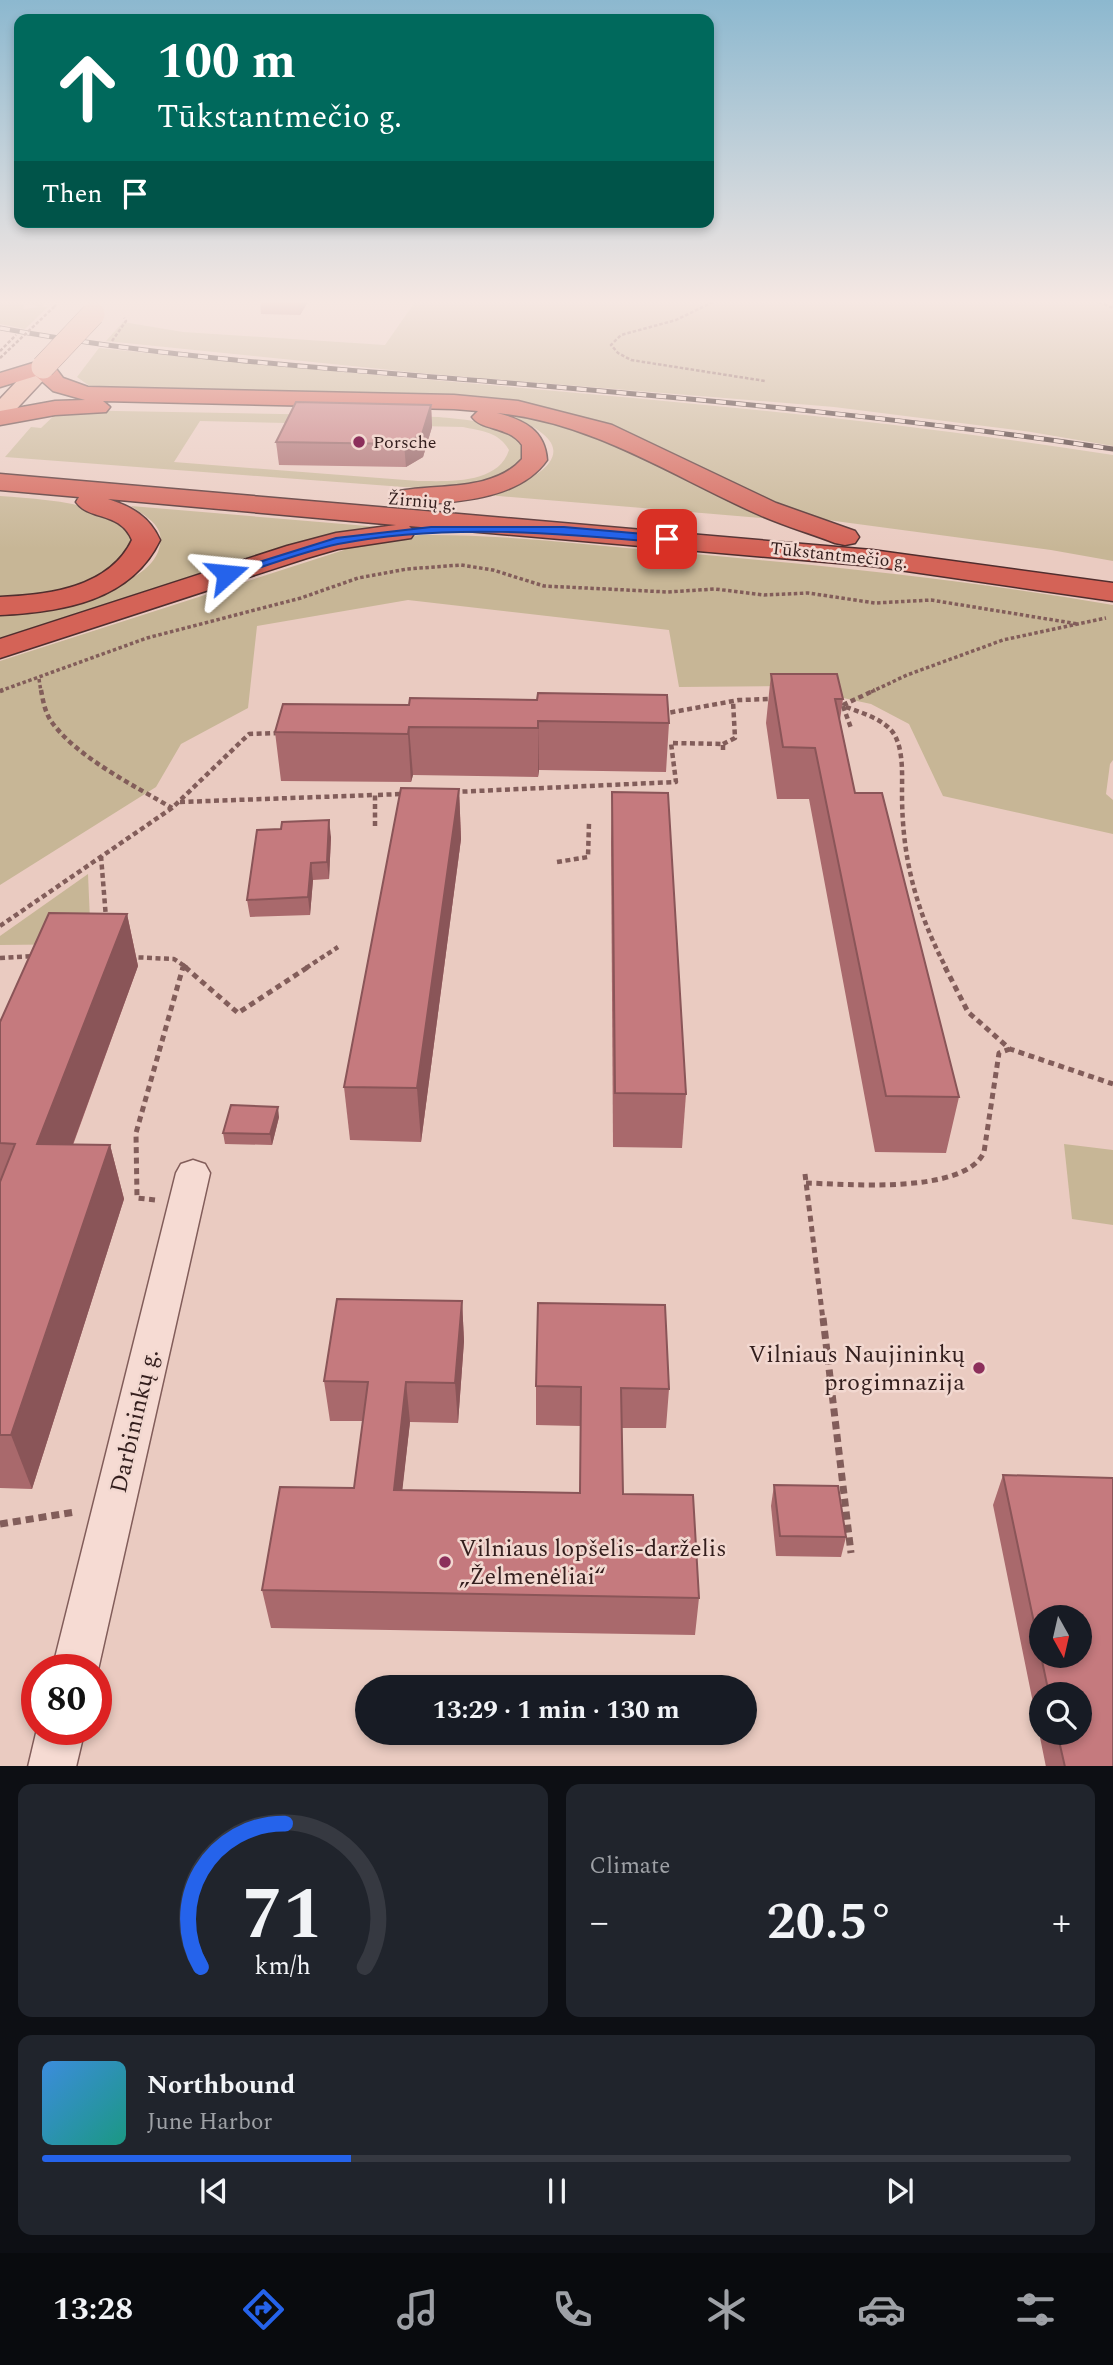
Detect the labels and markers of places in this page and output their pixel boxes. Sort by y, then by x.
place label: Porsche [373,429,437,456]
marker: Porsche [351,434,367,450]
pin [637,509,697,569]
place label: Vilniaus Naujininkų progimnazija [749,1337,965,1401]
marker: Vilniaus Naujininkų progimnazija [971,1360,987,1376]
place label: Vilniaus lopšelis-darželis „Želmenėliai“ [459,1531,727,1595]
marker: Vilniaus lopšelis-darželis „Želmenėliai“ [437,1554,453,1570]

